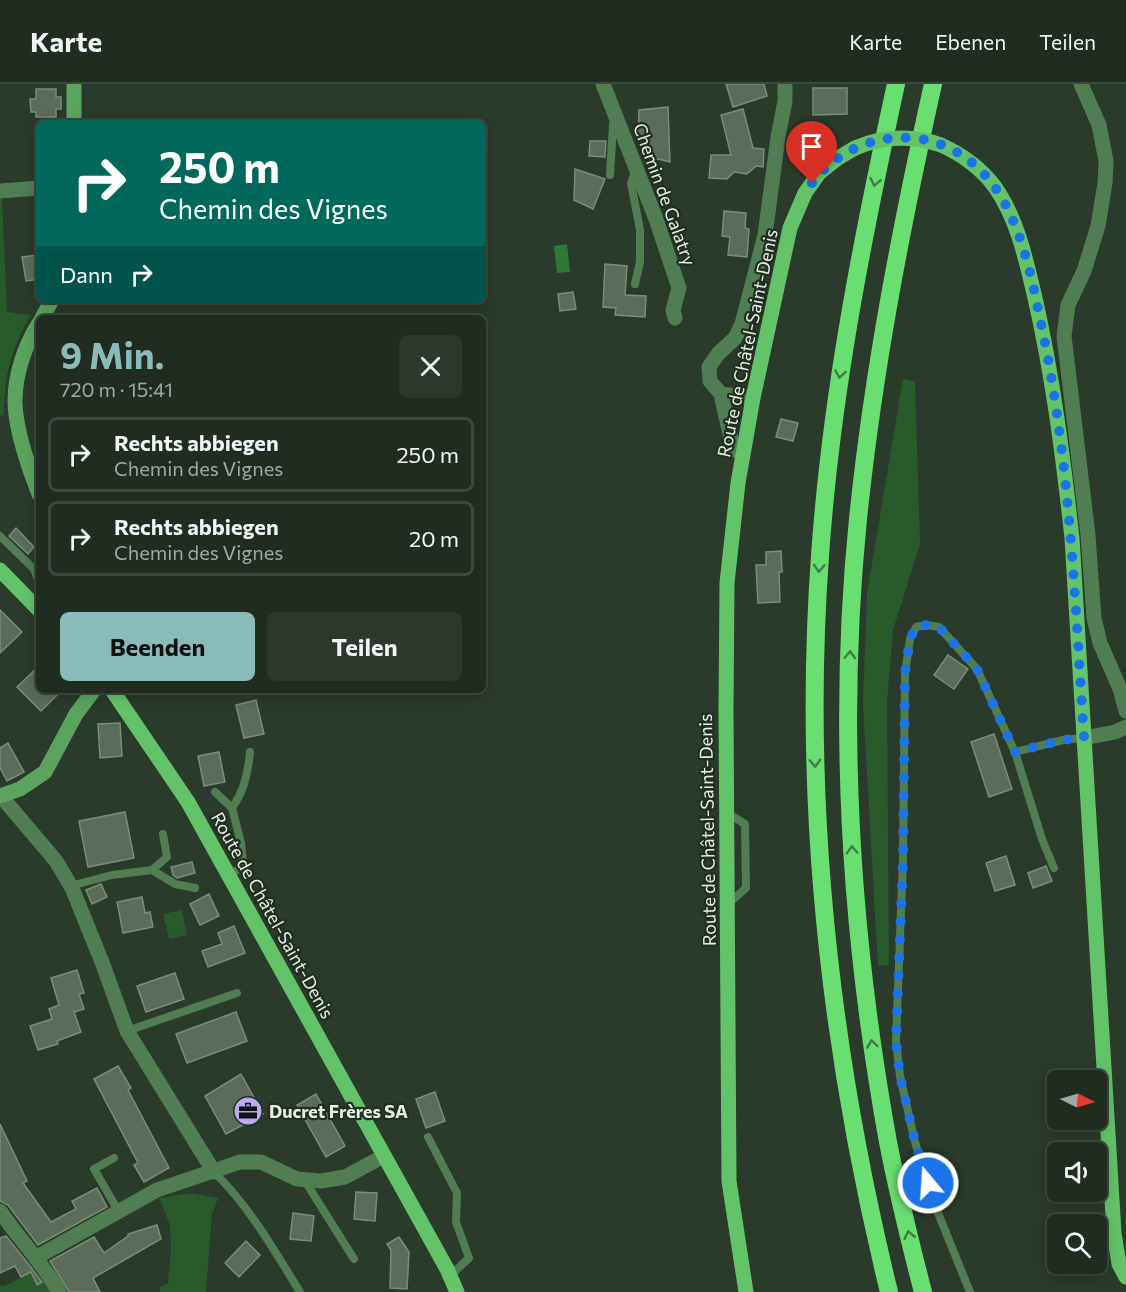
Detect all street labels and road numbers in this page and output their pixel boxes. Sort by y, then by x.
street label: Chemin de Galatry [629,120,701,268]
street label: Route de Châtel-Saint-Denis [712,227,782,459]
street label: Route de Châtel-Saint-Denis [694,714,720,946]
street label: Route de Châtel-Saint-Denis [207,808,339,1022]

